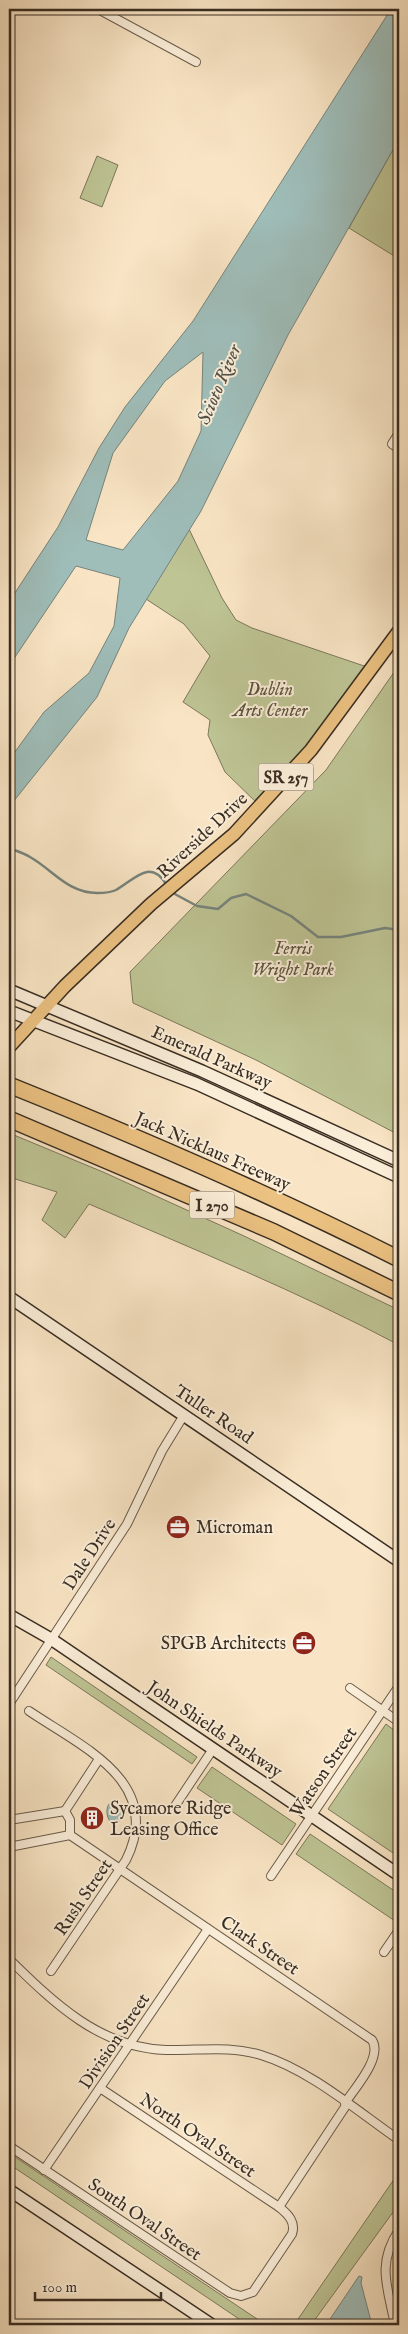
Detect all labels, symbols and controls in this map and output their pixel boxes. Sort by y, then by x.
water label: Scioto River [192,340,248,428]
park label: Dublin Arts Center [231,679,308,723]
road number: SR 257 [258,764,314,790]
street label: Riverside Drive [153,788,253,884]
park label: Ferris Wright Park [252,938,334,982]
street label: Emerald Parkway [147,1021,275,1095]
street label: Jack Nicklaus Freeway [129,1107,294,1197]
road number: I 270 [190,1192,234,1218]
street label: Tuller Road [169,1381,257,1450]
office icon: Microman [165,1514,191,1540]
street label: Dale Drive [59,1515,122,1595]
place label: Microman [196,1517,273,1540]
office icon: SPGB Architects [291,1630,317,1656]
place label: SPGB Architects [161,1633,286,1656]
street label: John Shields Parkway [140,1675,286,1784]
street label: Watson Street [286,1723,363,1822]
place label: Sycamore Ridge Leasing Office [110,1798,231,1842]
building icon: Sycamore Ridge Leasing Office [79,1805,105,1831]
street label: Rush Street [50,1855,118,1941]
street label: Clark Street [215,1911,303,1981]
street label: Division Street [75,1989,156,2094]
street label: North Oval Street [135,2089,260,2184]
street label: South Oval Street [83,2174,205,2267]
scale bar [35,2269,161,2301]
text: 100 m [42,2278,78,2297]

